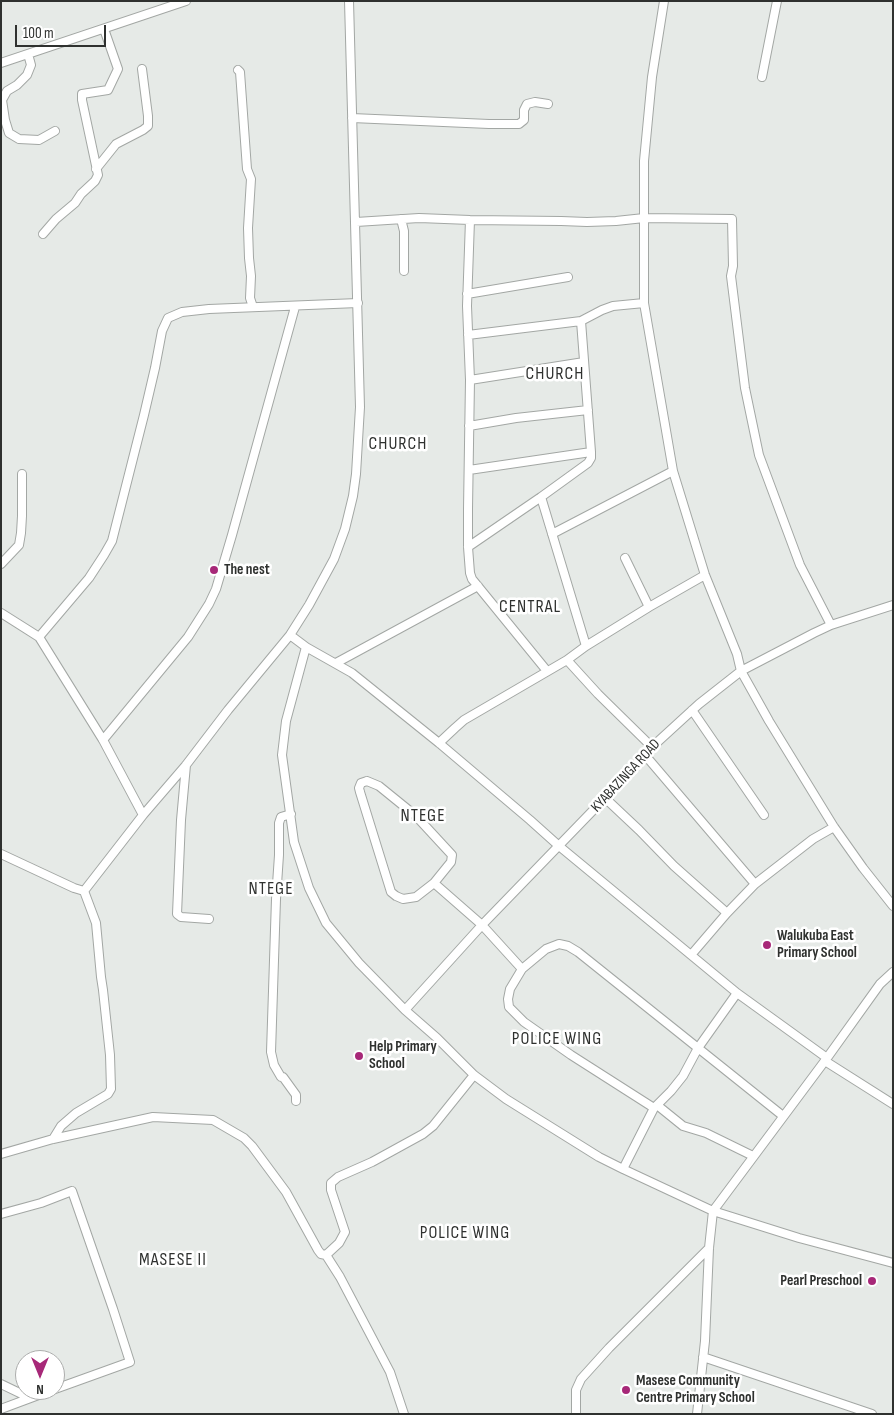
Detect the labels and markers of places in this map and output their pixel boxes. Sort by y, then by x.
place label: The nest [224,561,270,579]
marker: The nest [208,564,220,576]
place label: Walukuba East Primary School [777,927,857,962]
marker: Walukuba East Primary School [761,939,773,951]
place label: Help Primary School [369,1038,437,1073]
marker: Help Primary School [353,1050,365,1062]
place label: Pearl Preschool [780,1272,862,1290]
marker: Pearl Preschool [866,1275,878,1287]
place label: Masese Community Centre Primary School [636,1372,755,1407]
marker: Masese Community Centre Primary School [620,1384,632,1396]

